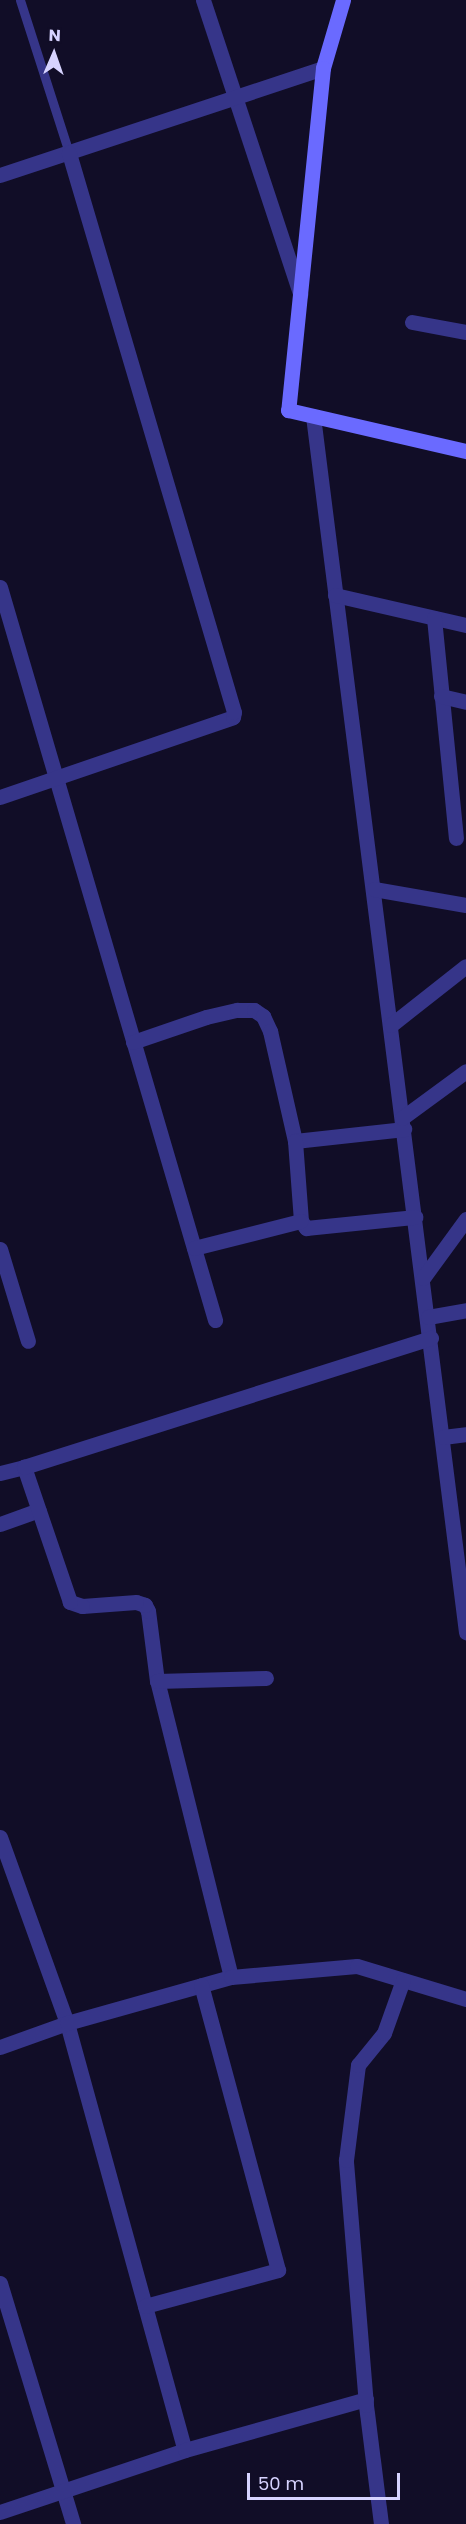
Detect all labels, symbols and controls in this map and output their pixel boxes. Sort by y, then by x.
north arrow [24,24,84,84]
text: N [48,24,61,47]
scale bar [250,2461,403,2499]
text: 50 m [258,2471,304,2496]

